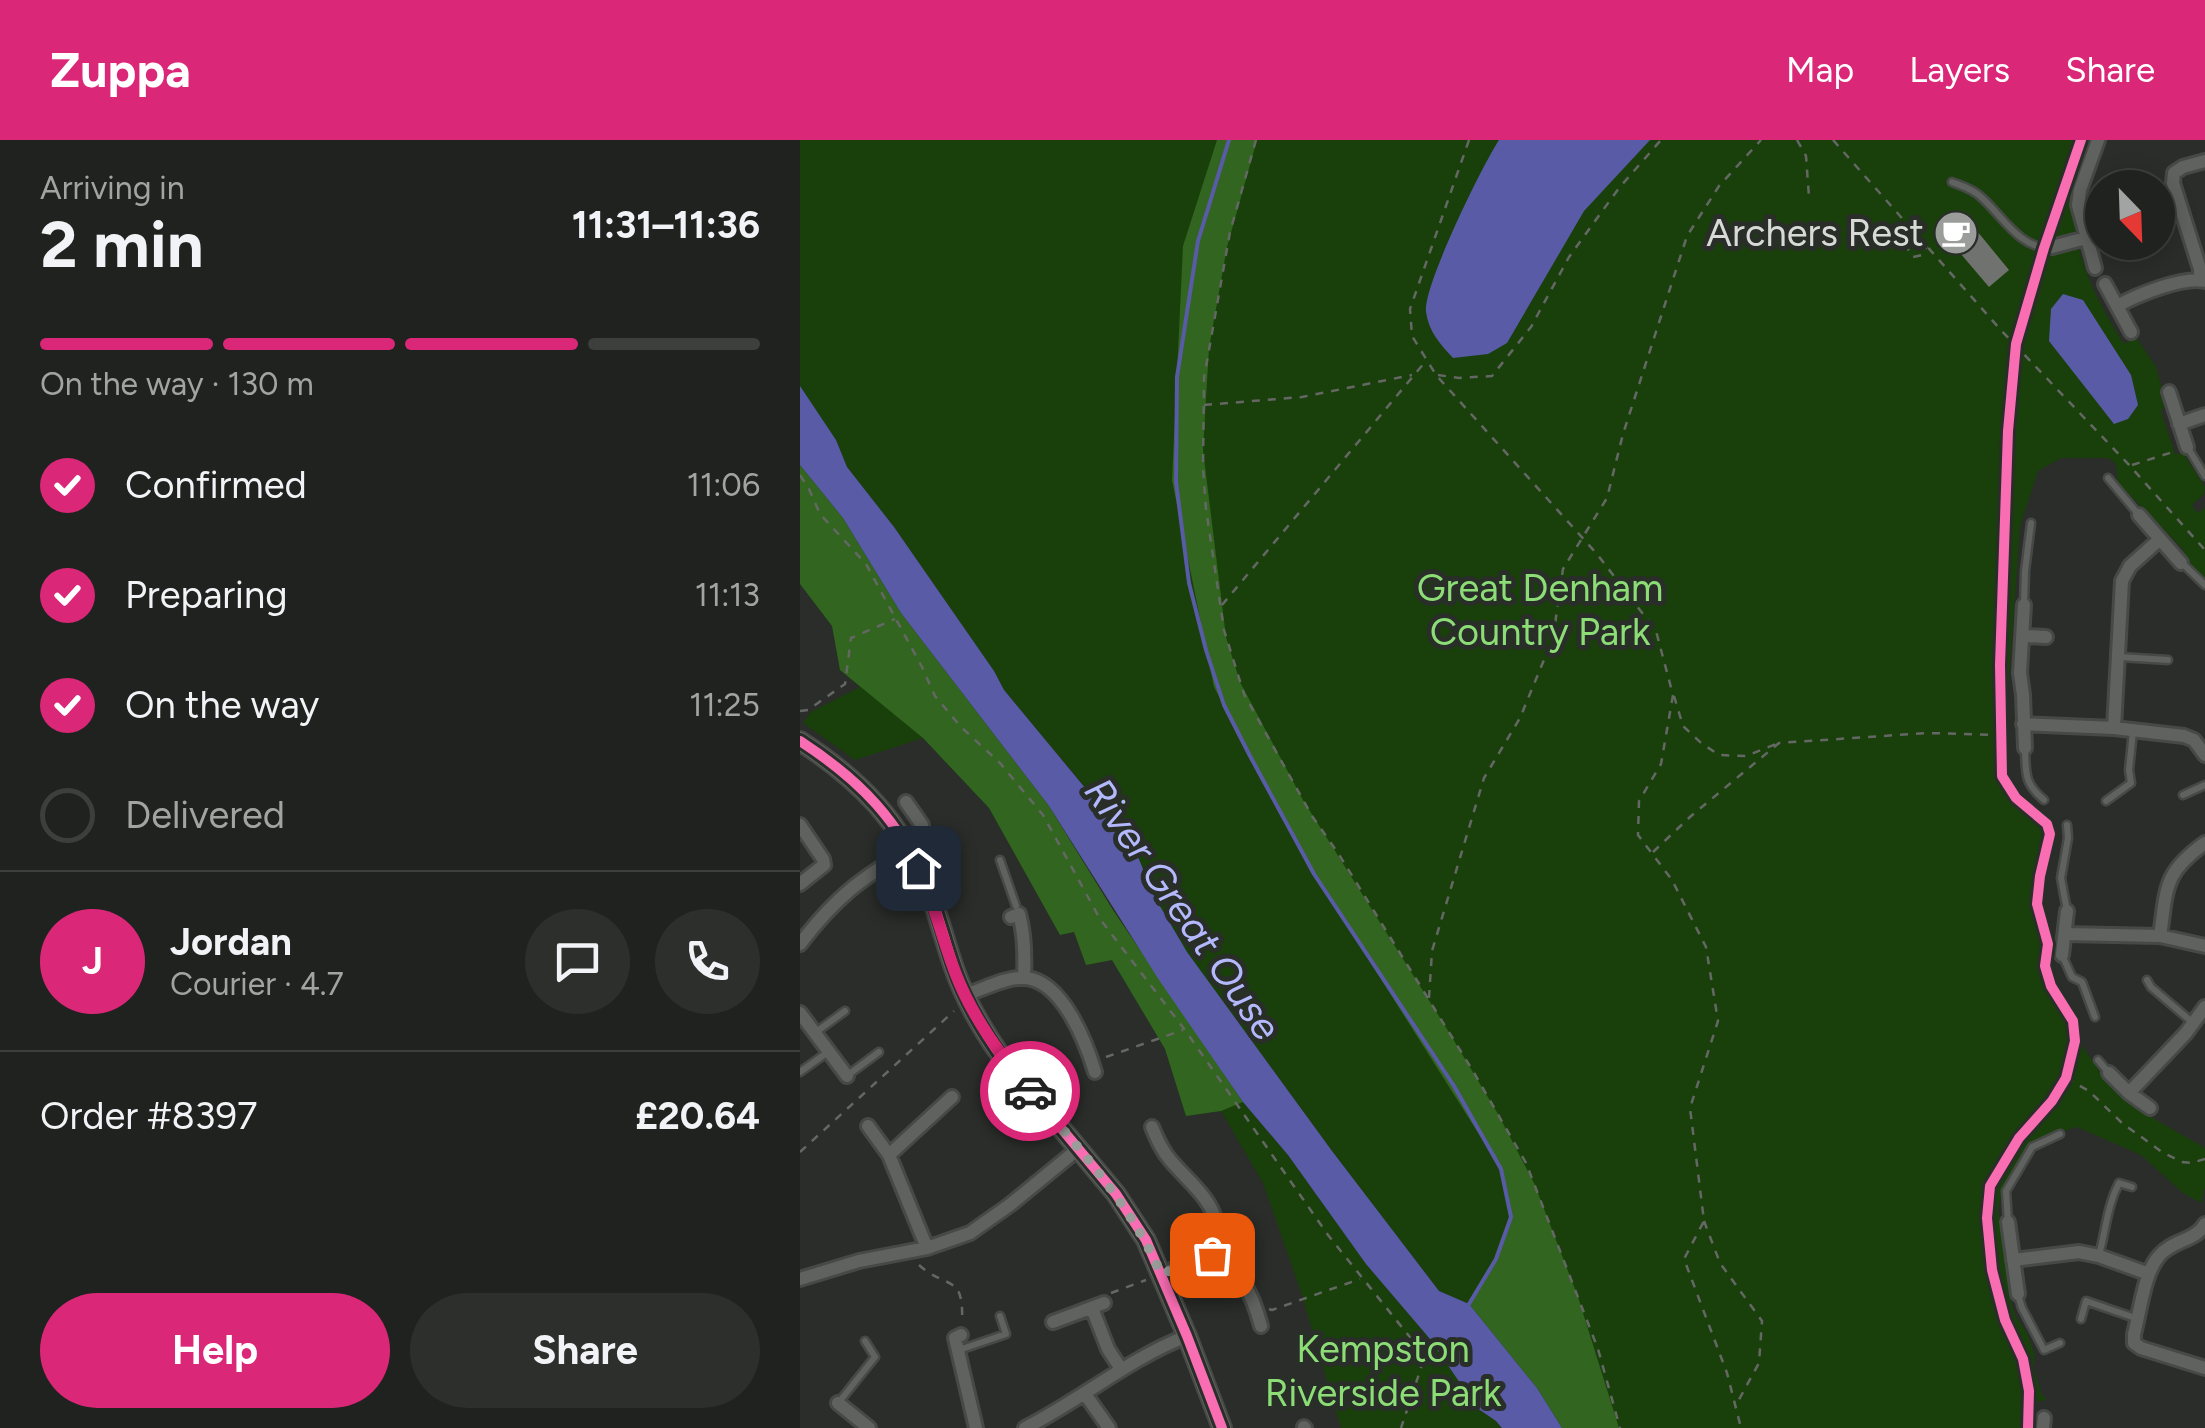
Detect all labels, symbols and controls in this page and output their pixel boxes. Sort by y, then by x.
text: Zuppa [50,41,191,99]
text: Map [1786,49,1854,91]
text: Layers [1909,49,2010,91]
text: Share [2065,49,2155,91]
text: Arriving in [40,169,185,207]
north arrow [2085,170,2175,260]
map controls [2085,170,2175,260]
text: 11:31–11:36 [572,202,760,248]
text: 2 min [40,205,204,283]
place label: Archers Rest [1706,210,1924,256]
cafe icon: Archers Rest [1933,210,1979,256]
text: On the way · 130 m [40,365,314,403]
icon: check [40,458,95,513]
text: Confirmed [125,462,307,508]
text: 11:06 [687,466,760,504]
park label: Great Denham Country Park [1417,565,1663,655]
icon: check [40,568,95,623]
text: Preparing [125,572,287,618]
text: 11:13 [695,576,760,614]
icon: check [40,678,95,733]
text: On the way [125,682,319,728]
text: 11:25 [689,686,760,724]
water label: River Great Ouse [1075,769,1291,1049]
text: Delivered [125,792,285,838]
pin [876,826,961,911]
icon: home [891,841,946,896]
button: chat [525,909,630,1014]
button: phone [655,909,760,1014]
text: Jordan [170,919,292,965]
text: J [82,938,103,984]
text: Courier · 4.7 [170,965,344,1003]
courier [980,1041,1080,1141]
icon: car [1003,1064,1058,1119]
text: Order #8397 [40,1093,257,1139]
text: £20.64 [635,1093,760,1139]
pin [1170,1213,1255,1298]
icon: bag [1185,1228,1240,1283]
button: Help [40,1293,390,1408]
button: Share [410,1293,760,1408]
park label: Kempston Riverside Park [1265,1326,1502,1416]

